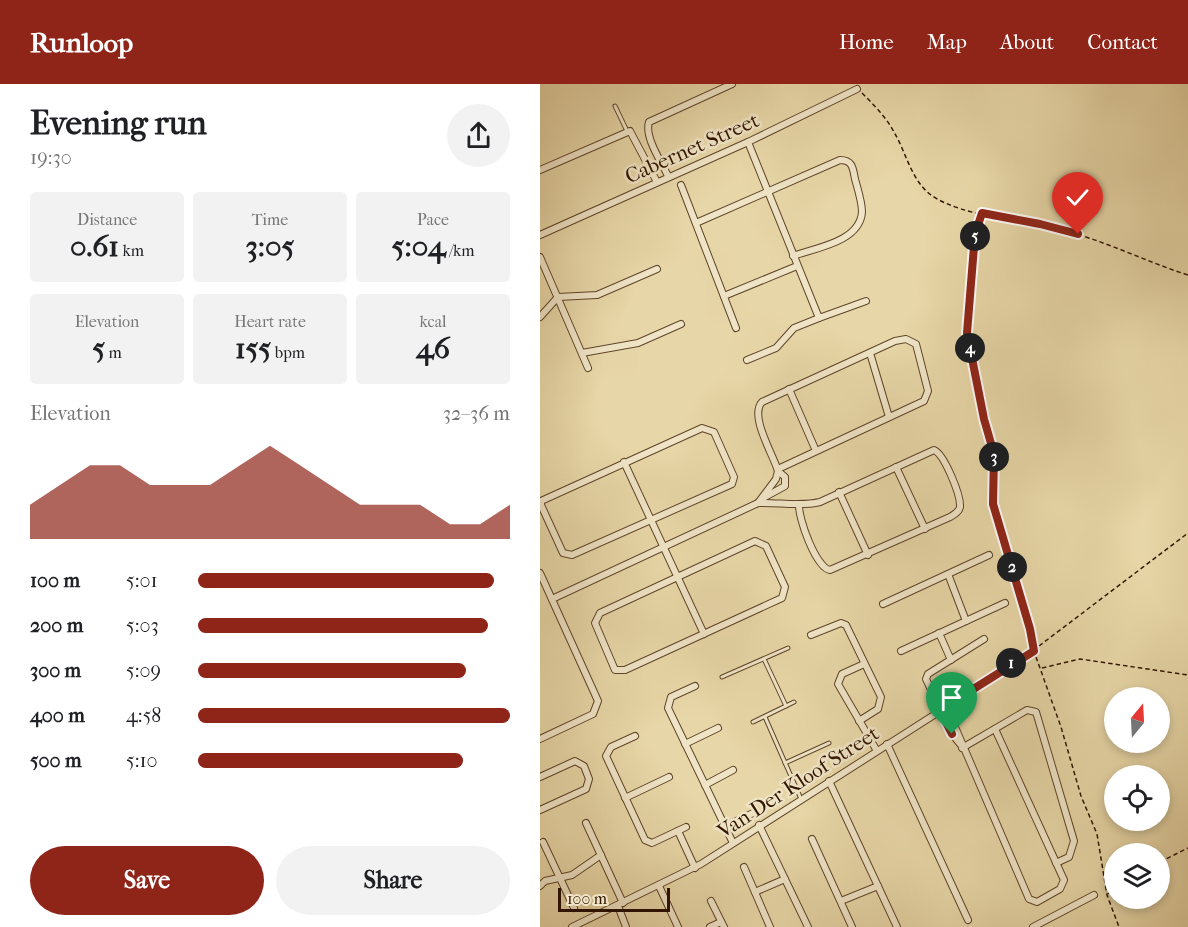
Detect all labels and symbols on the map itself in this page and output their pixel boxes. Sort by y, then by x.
street label: Cabernet Street [621,108,763,188]
pin [1052,172,1103,234]
pin: 5 [960,221,990,251]
pin: 4 [955,333,985,363]
pin: 3 [979,442,1009,472]
pin: 2 [997,552,1027,582]
pin: 1 [996,648,1026,678]
pin [926,672,977,734]
north arrow [1104,687,1170,753]
street label: Van Der Kloof Street [712,721,884,844]
scale bar [558,885,670,912]

